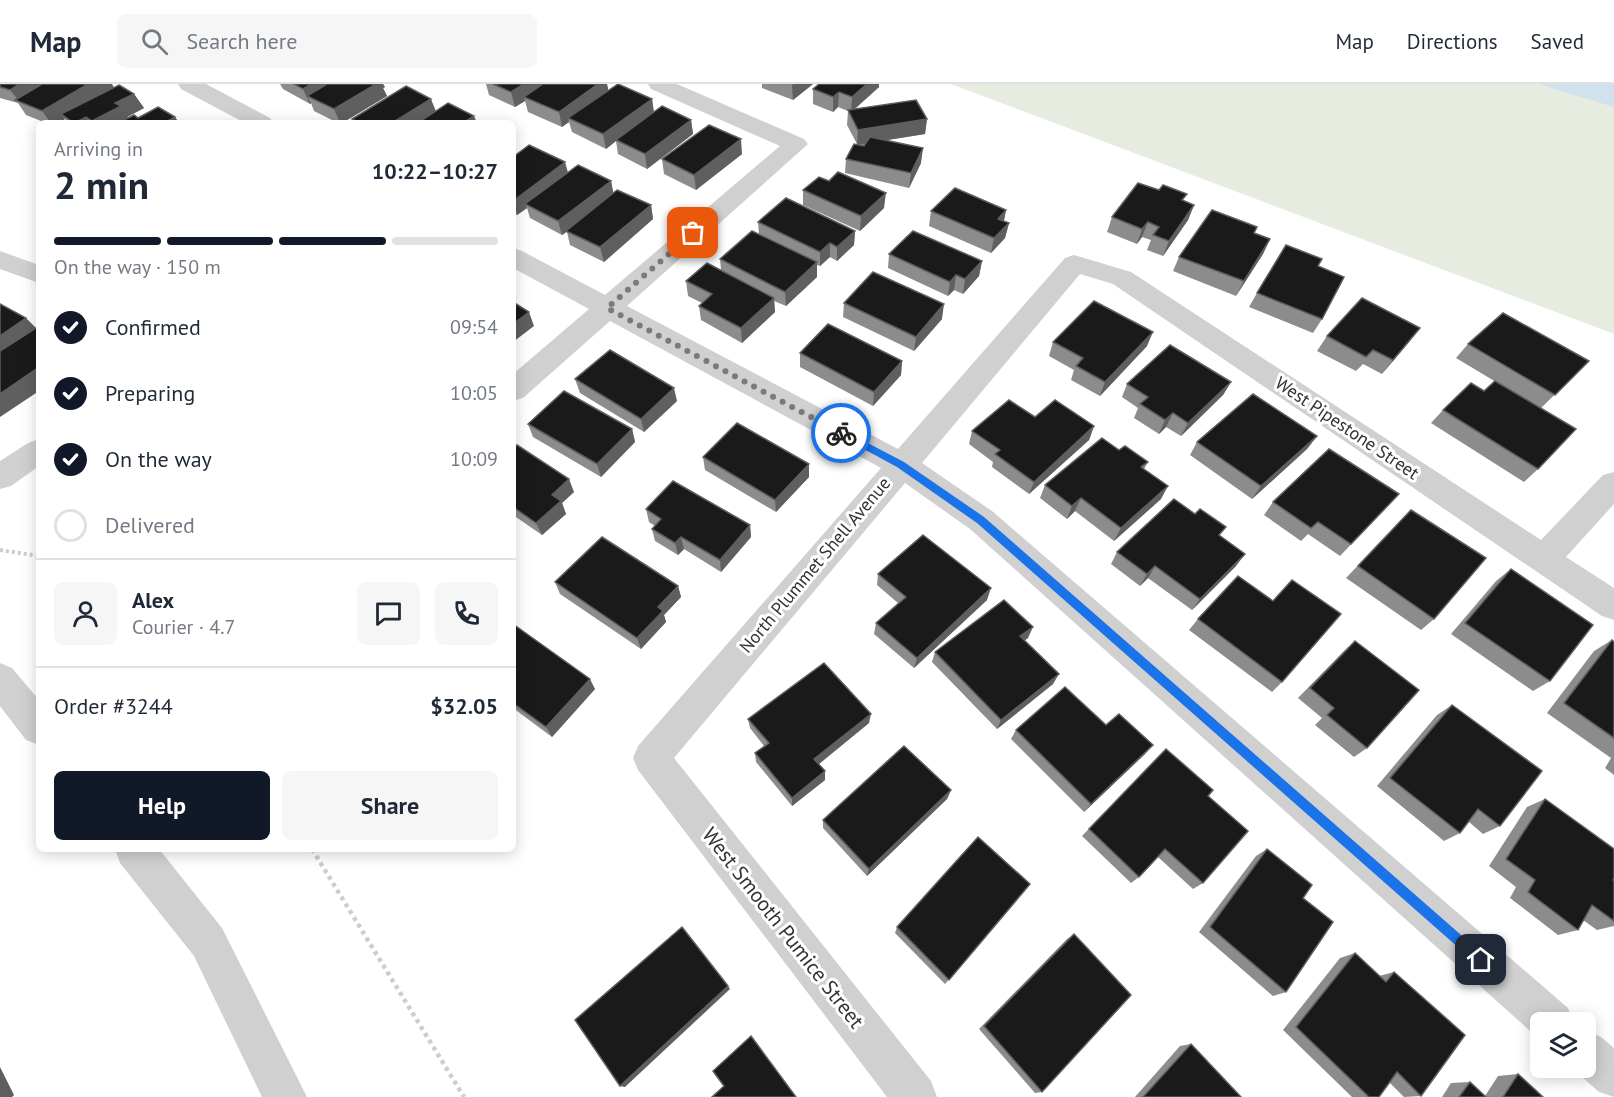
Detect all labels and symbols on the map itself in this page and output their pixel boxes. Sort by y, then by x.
pin [667,207,718,258]
street label: West Pipestone Street [1271,371,1424,484]
courier [811,403,871,463]
street label: North Plummet Shell Avenue [734,472,895,657]
street label: West Smooth Pumice Street [697,822,870,1034]
pin [1455,934,1506,985]

